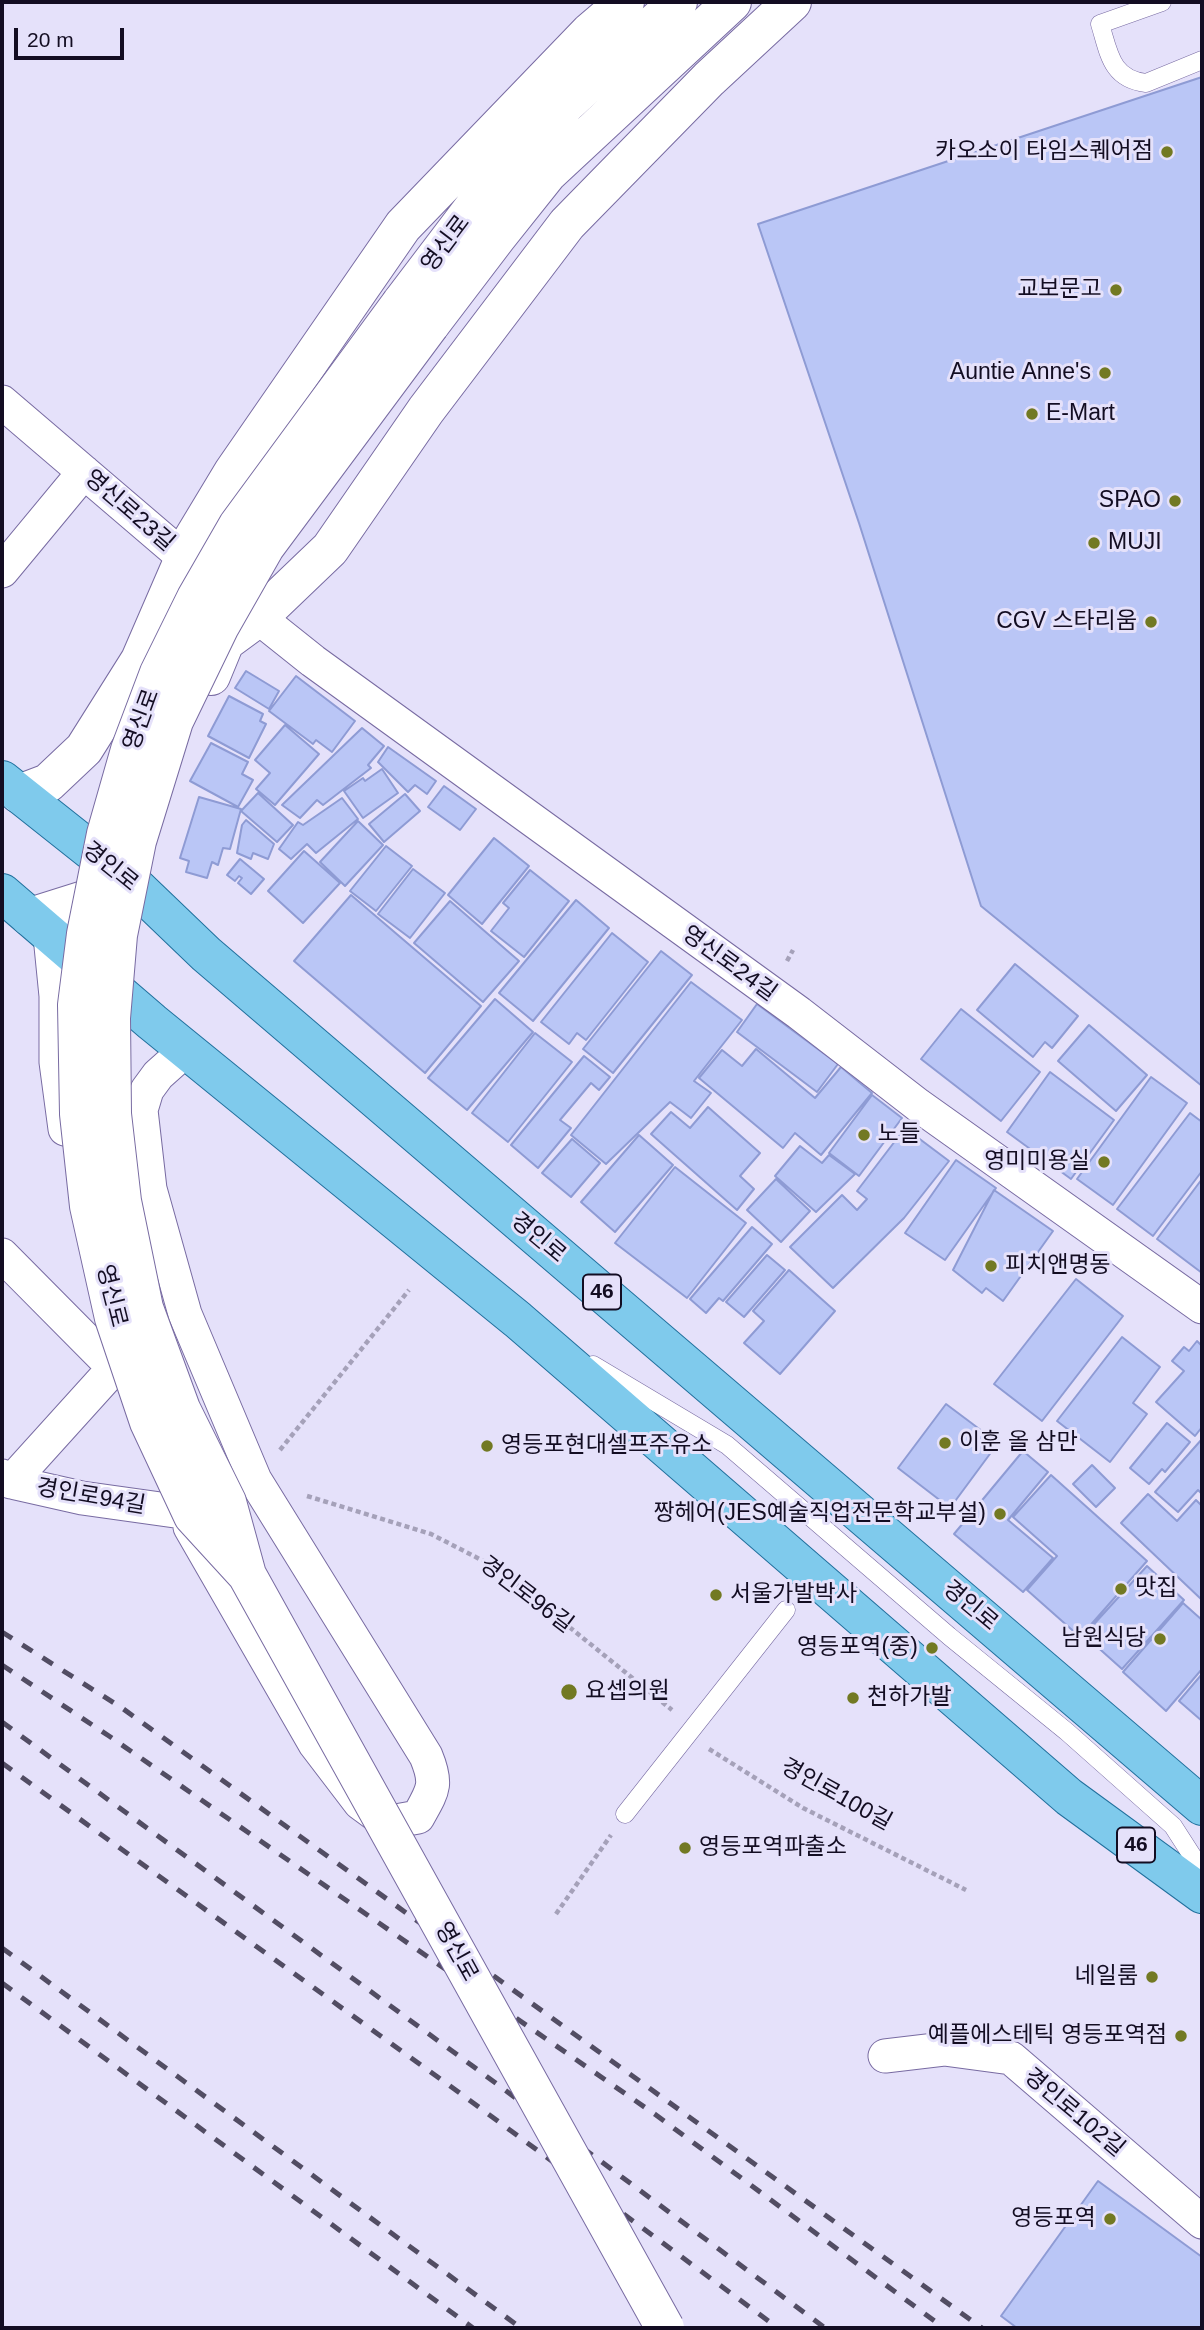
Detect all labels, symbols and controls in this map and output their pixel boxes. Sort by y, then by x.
scale bar [18,14,128,58]
text: 20 m [27,28,74,51]
place label: 카오소이 타임스퀘어점 [935,138,1153,166]
marker: 카오소이 타임스퀘어점 [1159,144,1175,160]
street label: 영신로 [416,210,476,278]
place label: 교보문고 [1017,276,1102,304]
marker: 교보문고 [1108,282,1124,298]
place label: Auntie Anne's [950,359,1091,387]
marker: Auntie Anne's [1097,365,1113,381]
place label: E-Mart [1046,400,1115,428]
marker: E-Mart [1024,406,1040,422]
street label: 영신로23길 [78,464,180,558]
place label: SPAO [1099,487,1161,515]
marker: SPAO [1167,493,1183,509]
place label: MUJI [1108,529,1162,557]
marker: MUJI [1086,535,1102,551]
place label: CGV 스타리움 [996,608,1137,636]
marker: CGV 스타리움 [1143,614,1159,630]
street label: 영신로 [118,685,166,755]
street label: 경인로 [77,836,143,898]
street label: 영신로24길 [676,920,782,1008]
place label: 노들 [878,1121,920,1149]
marker: 노들 [856,1127,872,1143]
place label: 영미미용실 [984,1148,1090,1176]
marker: 영미미용실 [1096,1154,1112,1170]
street label: 경인로 [505,1207,571,1269]
place label: 피치앤명동 [1005,1252,1111,1280]
marker: 피치앤명동 [983,1258,999,1274]
street label: 영신로 [90,1262,132,1330]
road number: 46 [583,1274,621,1310]
place label: 이훈 올 삼만 [959,1429,1078,1457]
place label: 영등포현대셀프주유소 [501,1432,713,1460]
marker: 이훈 올 삼만 [937,1435,953,1451]
marker: 영등포현대셀프주유소 [479,1438,495,1454]
street label: 경인로94길 [34,1474,148,1520]
place label: 짱헤어(JES예술직업전문학교부설) [653,1500,986,1528]
marker: 짱헤어(JES예술직업전문학교부설) [992,1506,1008,1522]
street label: 경인로96길 [474,1551,578,1639]
street label: 경인로 [937,1575,1003,1637]
place label: 맛집 [1135,1575,1177,1603]
place label: 서울가발박사 [730,1581,857,1609]
marker: 맛집 [1113,1581,1129,1597]
marker: 서울가발박사 [708,1587,724,1603]
place label: 남원식당 [1061,1625,1146,1653]
marker: 남원식당 [1152,1631,1168,1647]
place label: 영등포역(중) [797,1634,918,1662]
marker: 영등포역(중) [924,1640,940,1656]
place label: 요셉의원 [585,1678,670,1706]
marker: 요셉의원 [559,1682,579,1702]
place label: 천하가발 [867,1684,952,1712]
marker: 천하가발 [845,1690,861,1706]
street label: 경인로100길 [776,1753,896,1837]
road number: 46 [1117,1828,1155,1862]
place label: 영등포역파출소 [699,1834,847,1862]
marker: 영등포역파출소 [677,1840,693,1856]
street label: 영신로 [429,1918,483,1986]
place label: 네일룸 [1075,1963,1138,1991]
marker: 네일룸 [1144,1969,1160,1985]
place label: 예플에스테틱 영등포역점 [928,2022,1167,2050]
marker: 예플에스테틱 영등포역점 [1173,2028,1189,2044]
street label: 경인로102길 [1018,2063,1130,2163]
place label: 영등포역 [1011,2205,1096,2233]
marker: 영등포역 [1102,2211,1118,2227]

